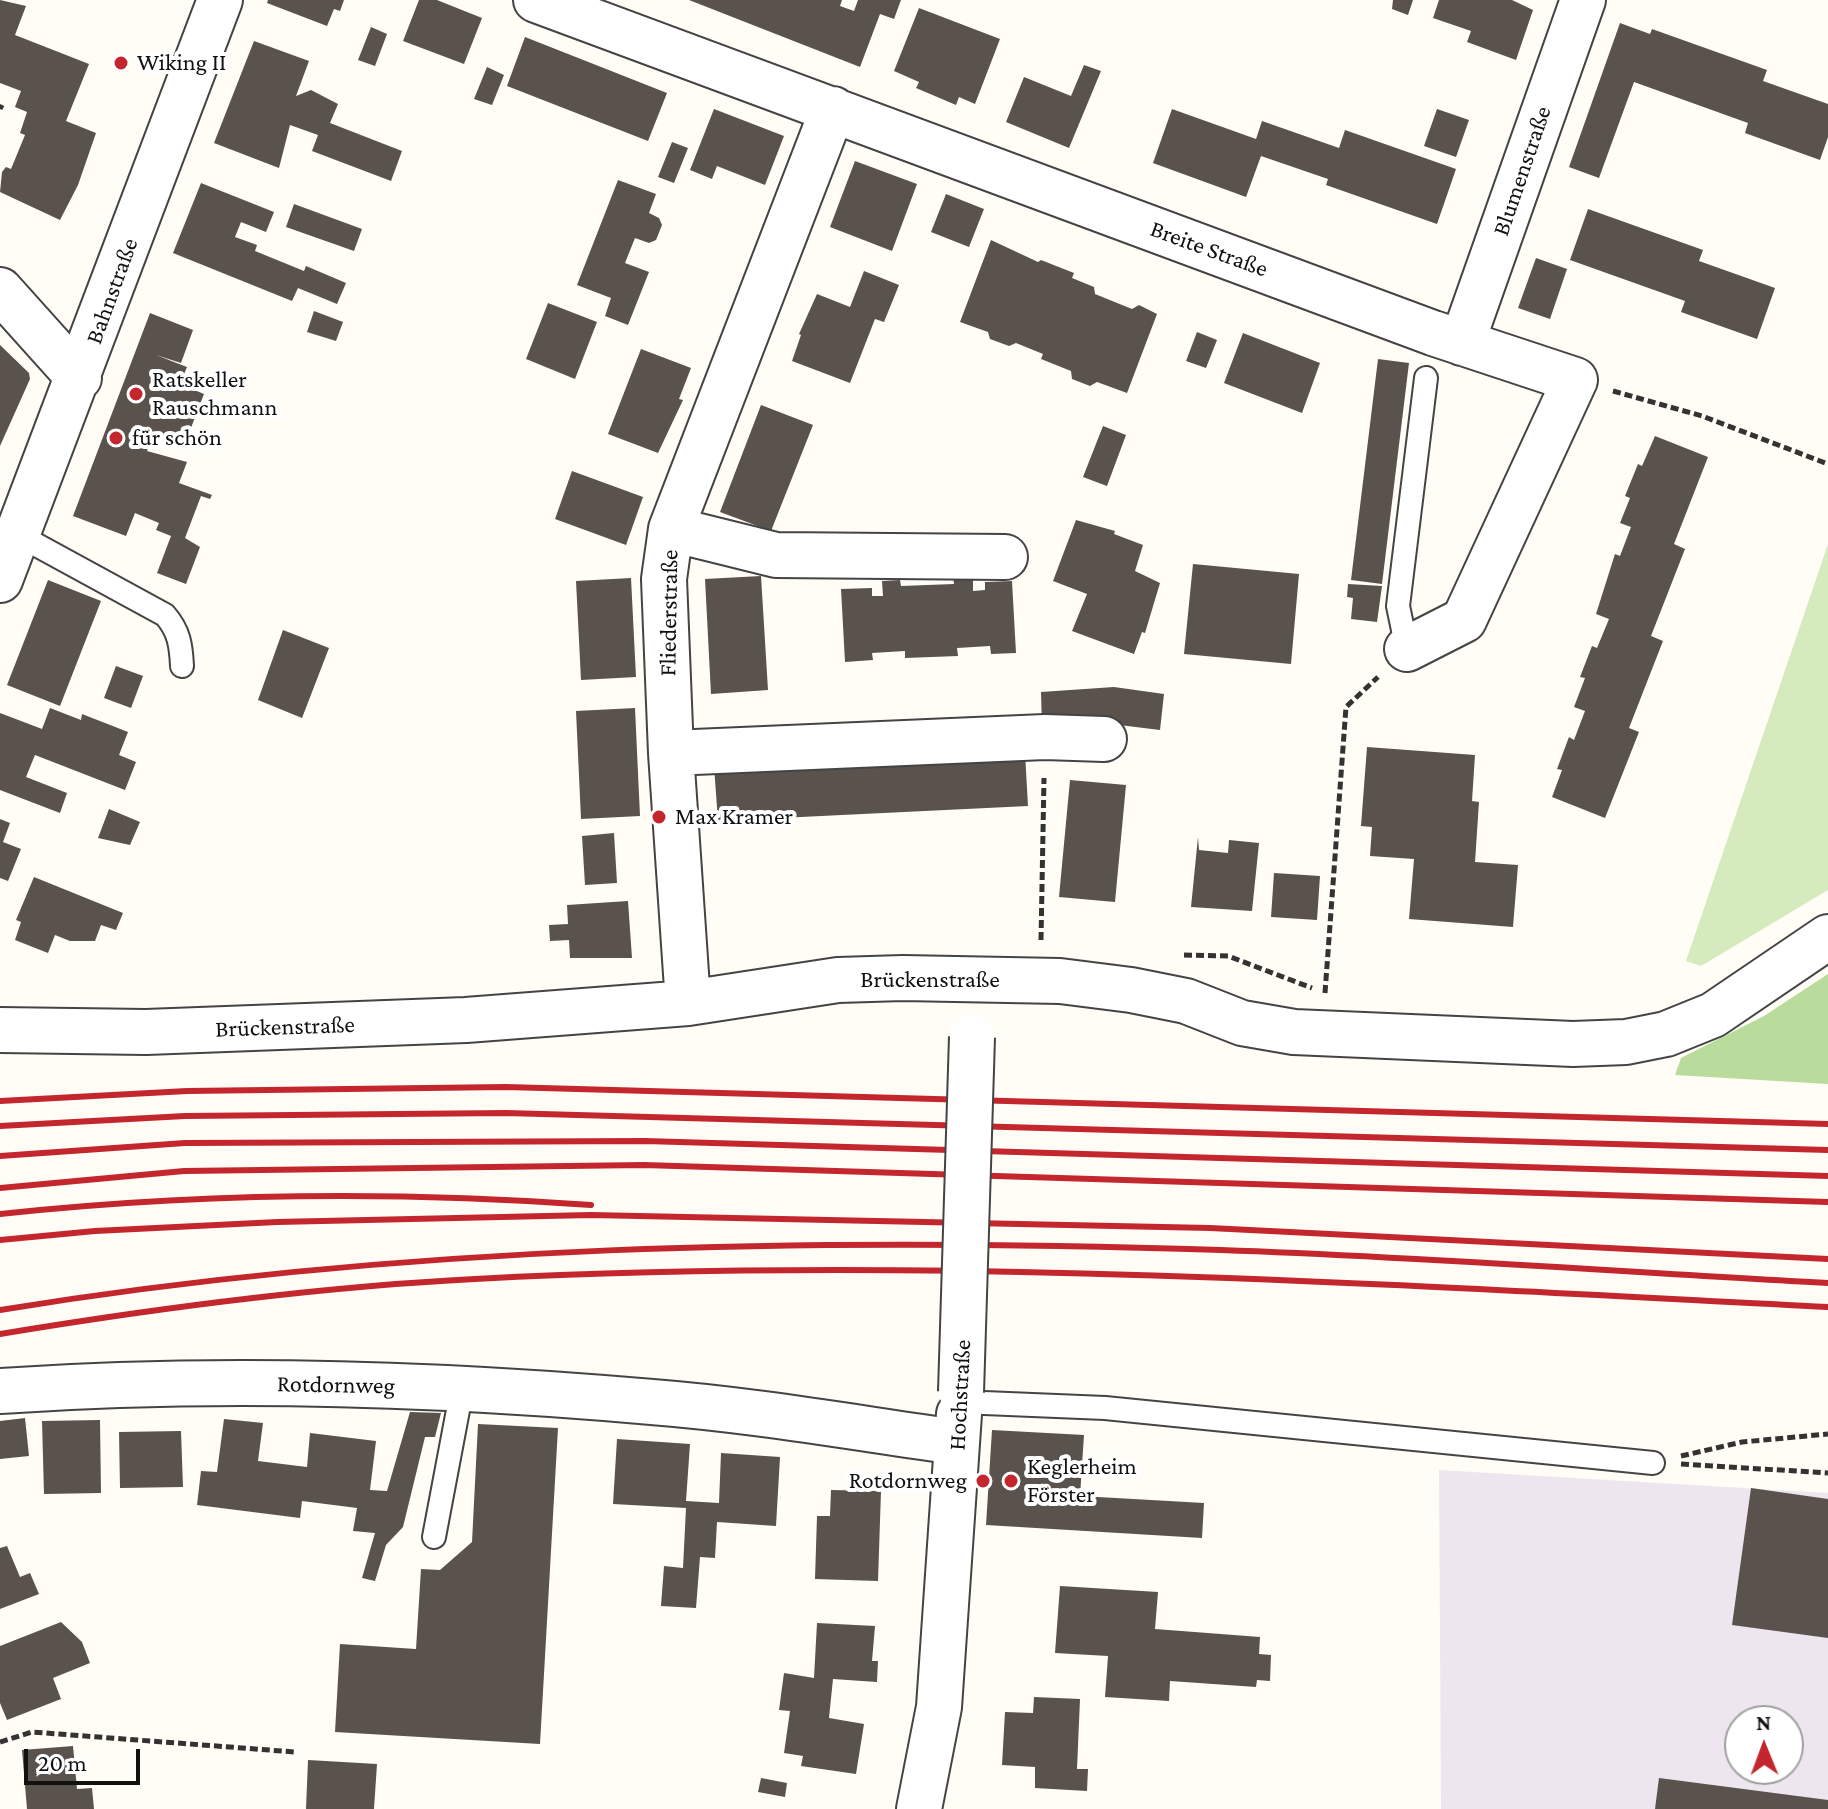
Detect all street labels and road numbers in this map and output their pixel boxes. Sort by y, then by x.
street label: Blumenstraße [1486,102,1558,240]
street label: Breite Straße [1146,214,1272,284]
street label: Bahnstraße [80,234,144,348]
street label: Fliederstraße [653,549,685,677]
street label: Brückenstraße [860,966,1000,994]
street label: Brückenstraße [215,1010,355,1044]
street label: Hochstraße [943,1339,977,1451]
street label: Rotdornweg [277,1370,395,1400]

